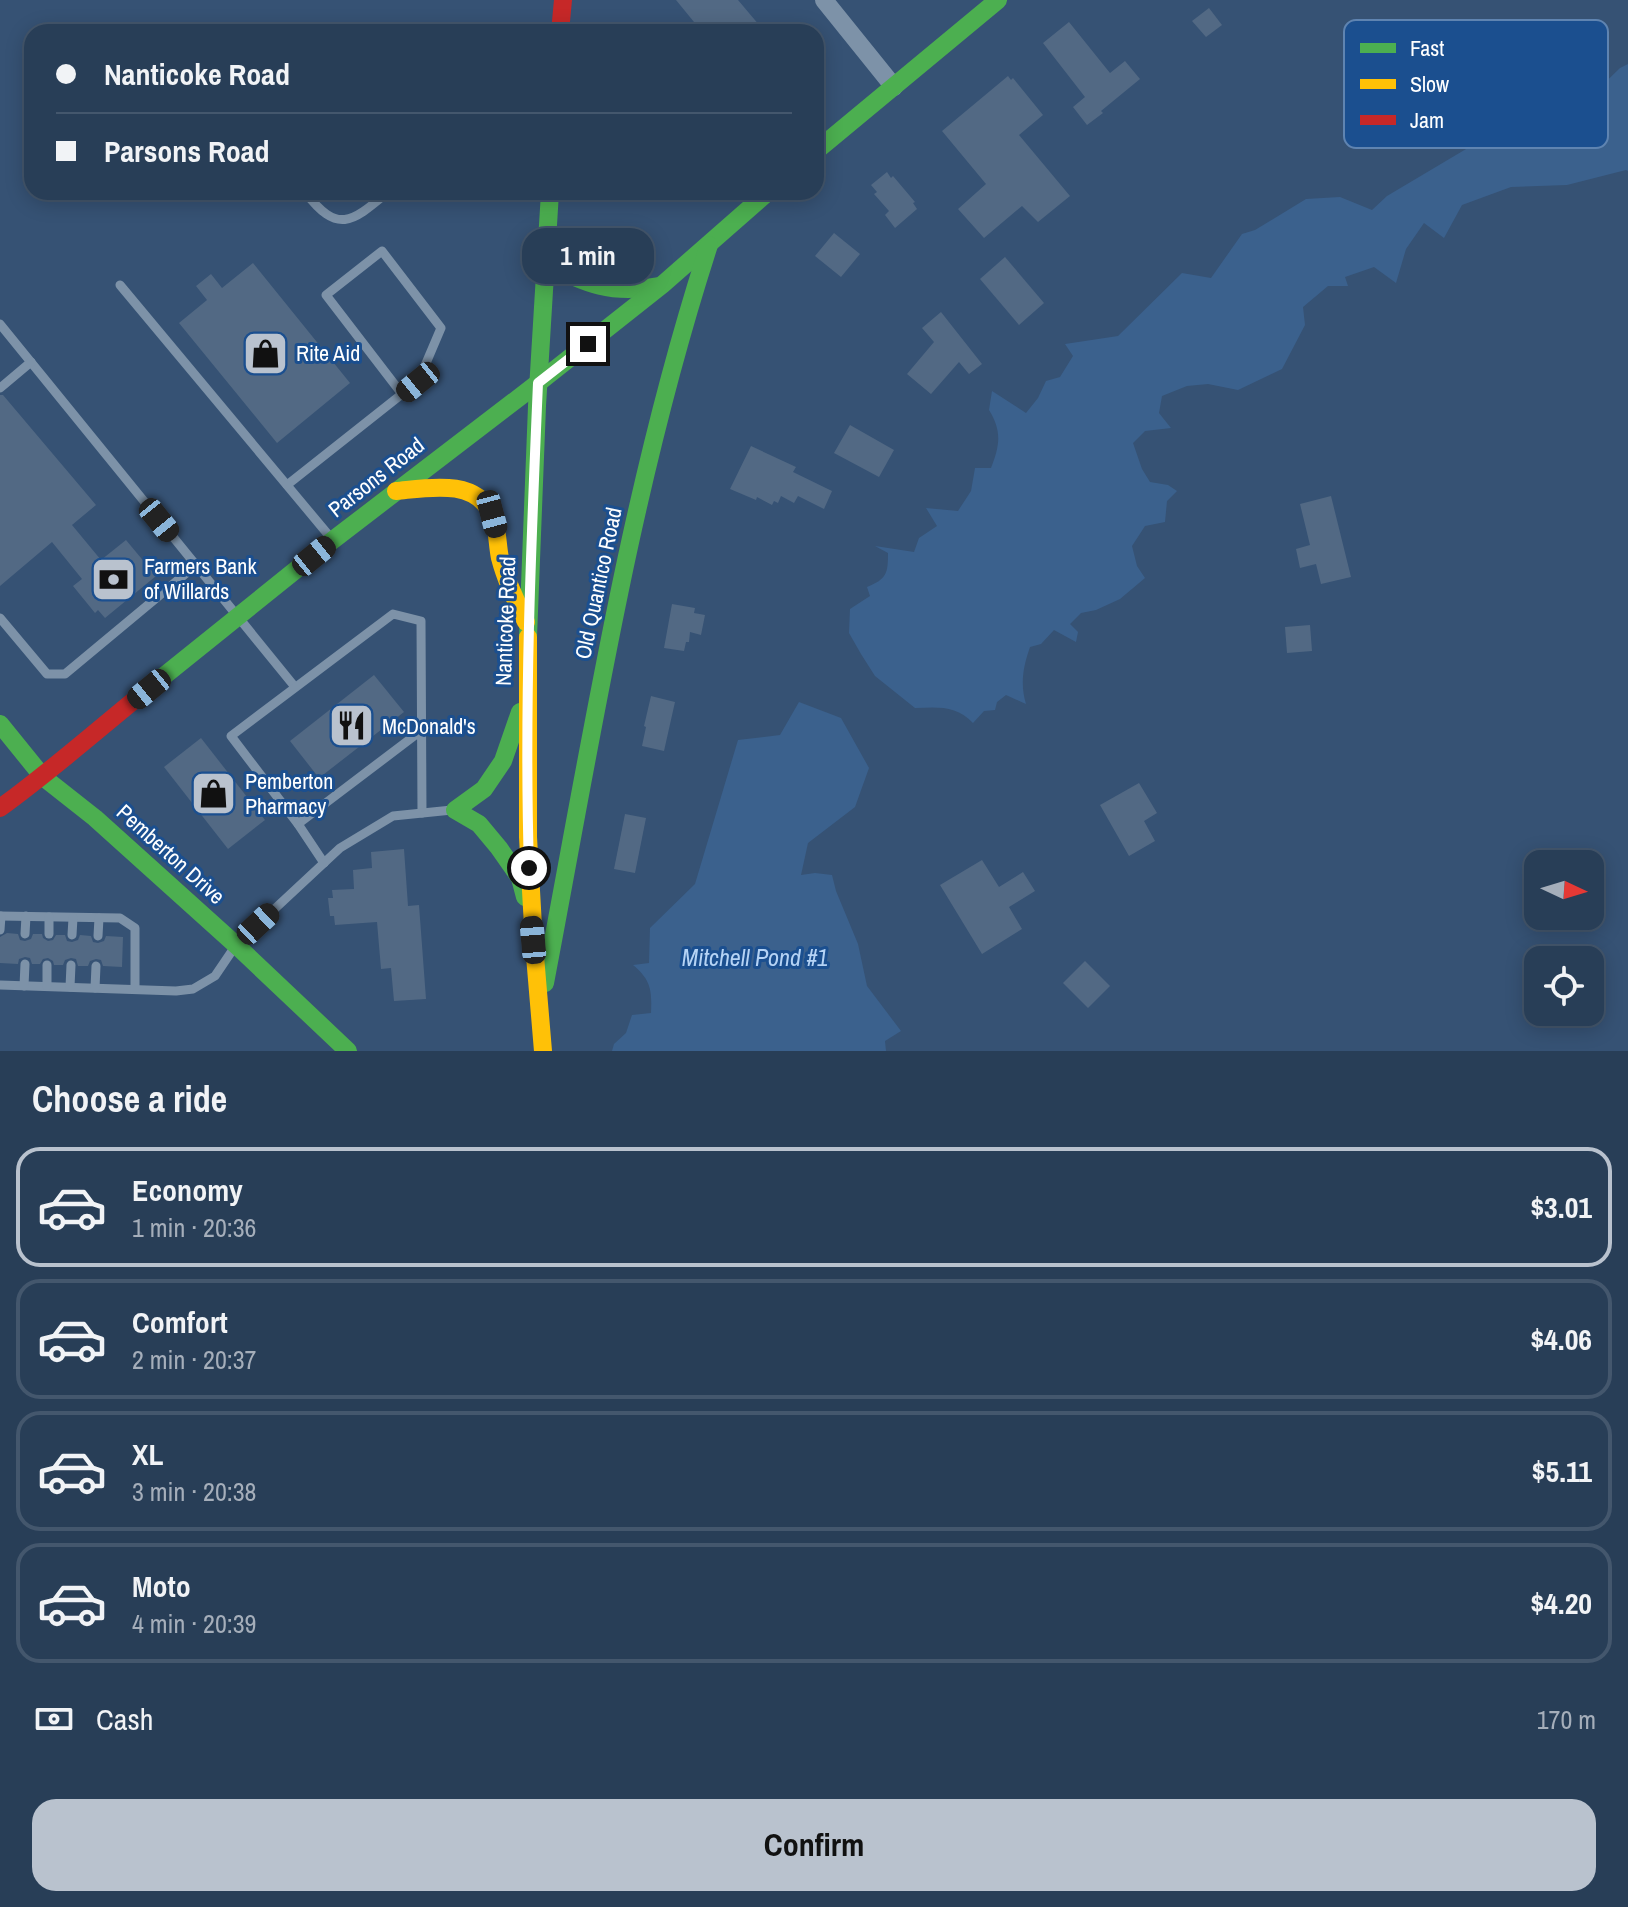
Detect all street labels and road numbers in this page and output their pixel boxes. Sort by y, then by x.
street label: Parsons Road [322,430,430,524]
street label: Old Quantico Road [567,504,629,662]
street label: Nanticoke Road [488,556,522,686]
street label: Pemberton Drive [110,797,232,911]

